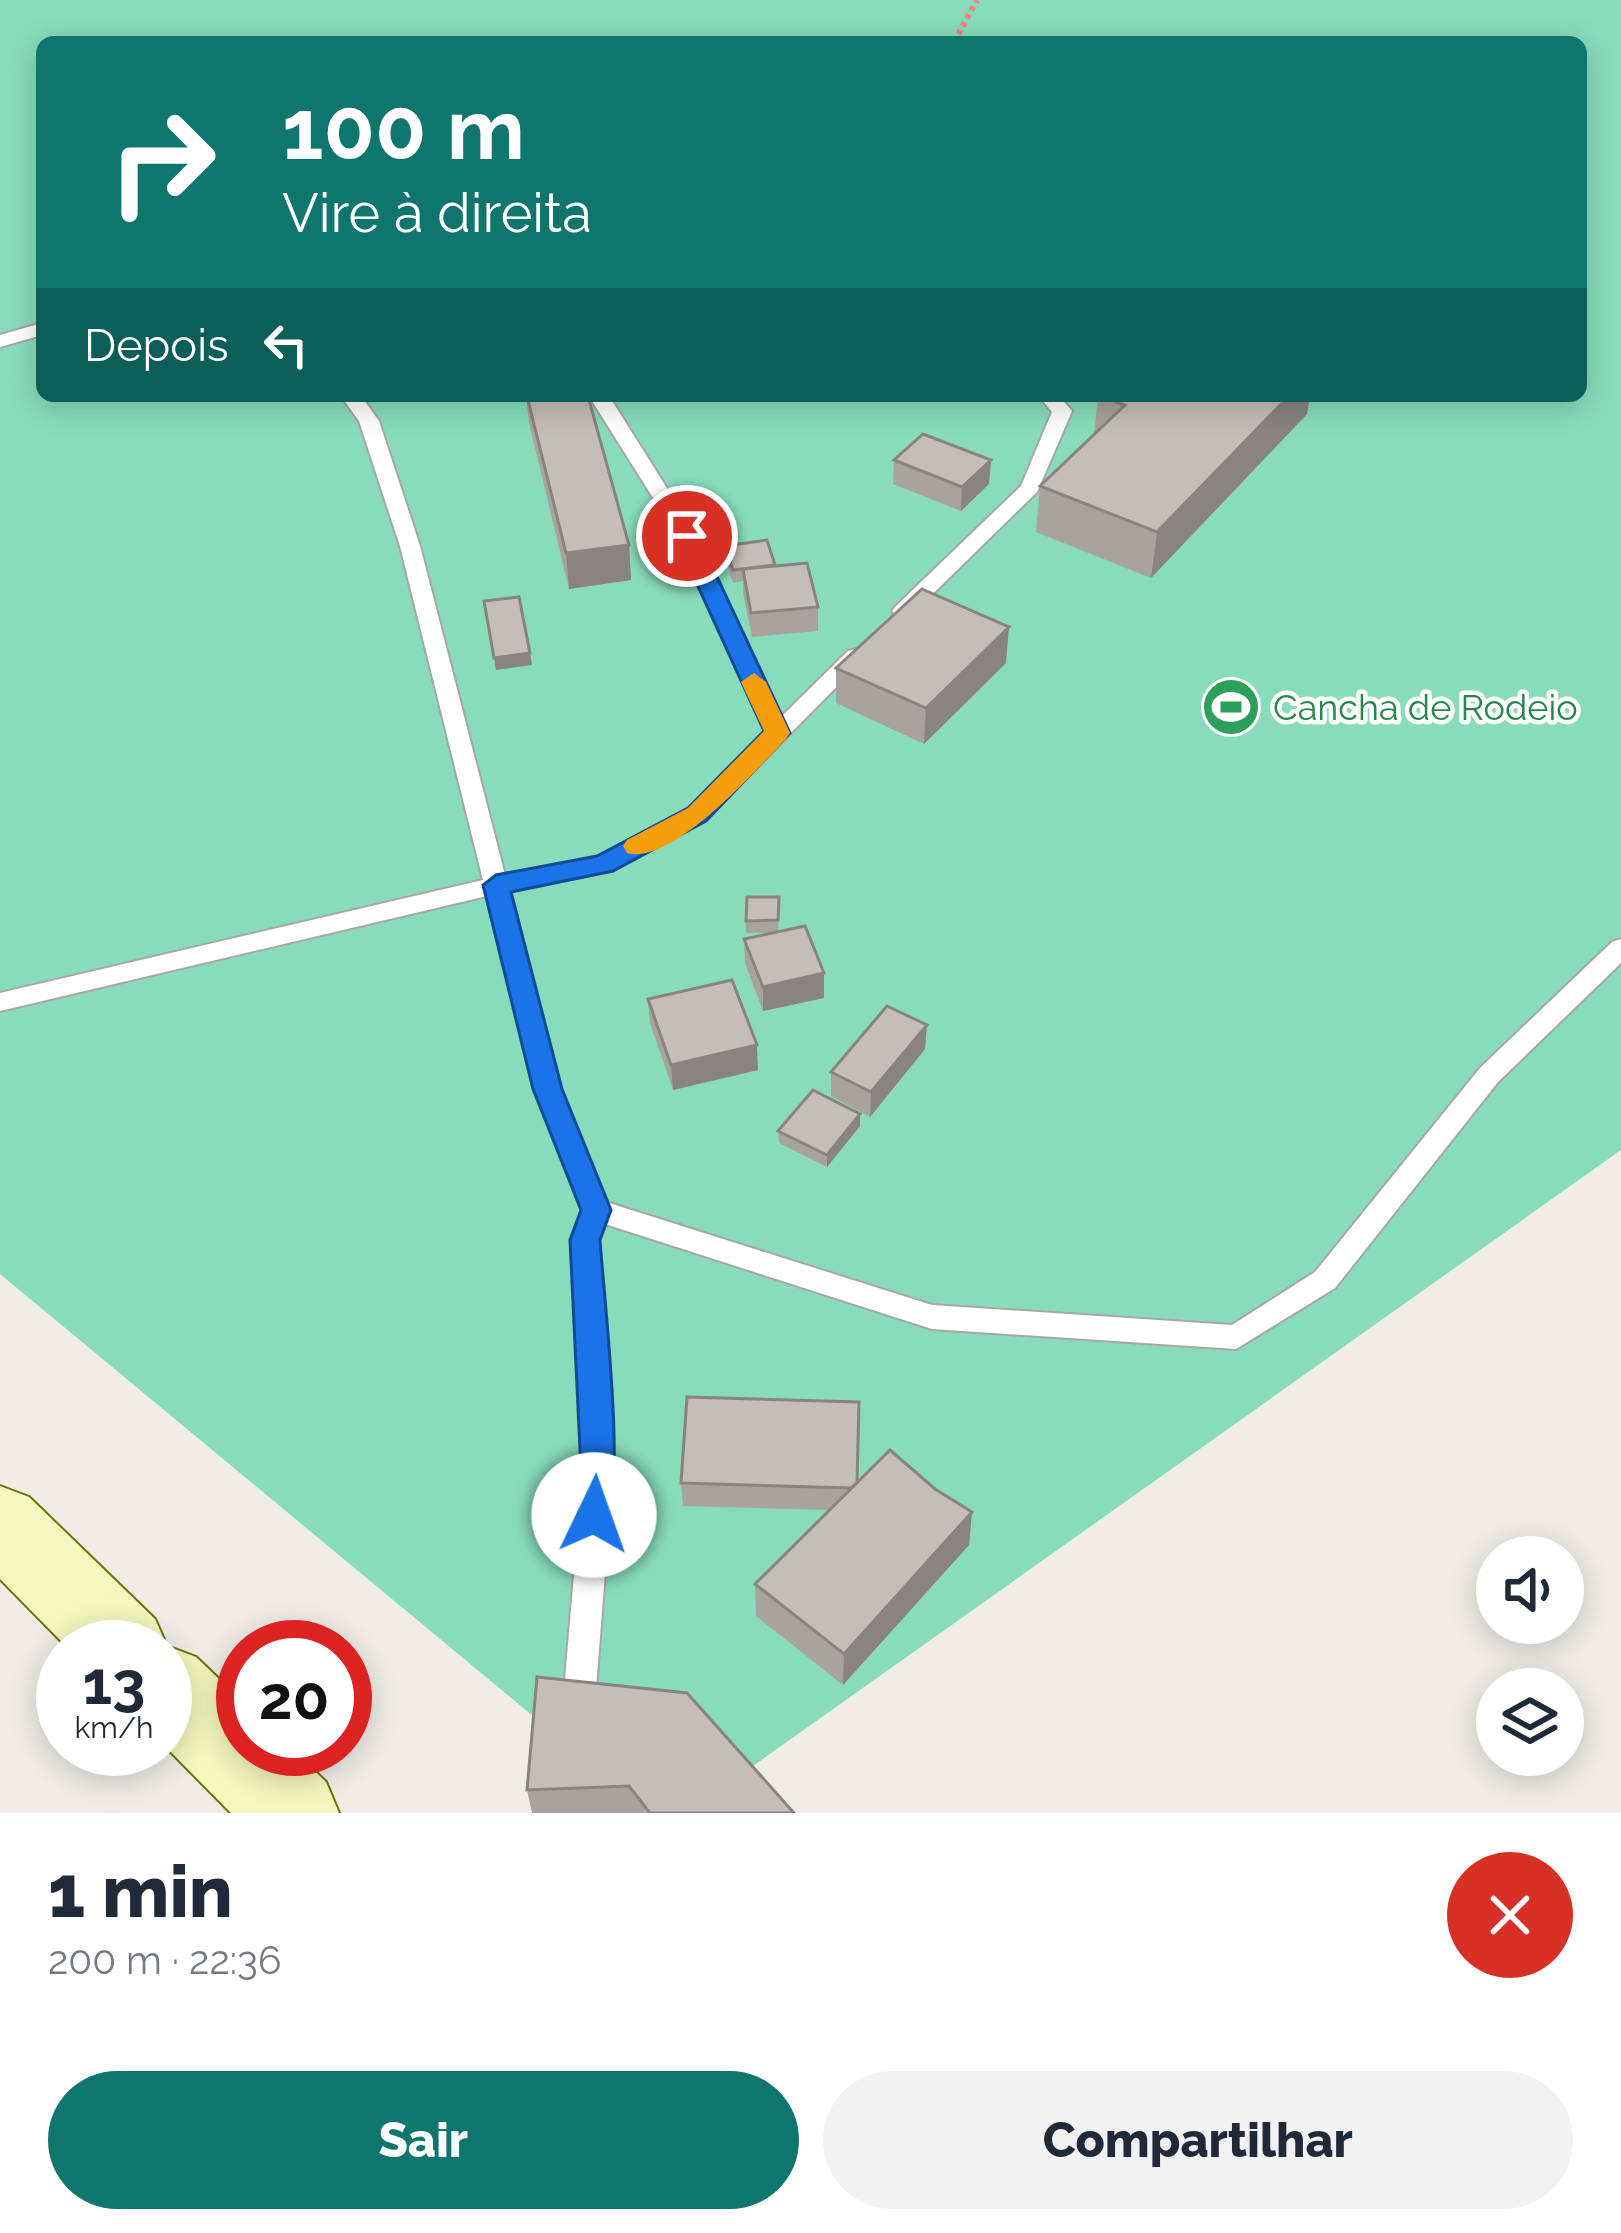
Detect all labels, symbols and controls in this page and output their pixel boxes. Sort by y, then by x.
text: 100 m [282,80,525,179]
icon: right [84,84,240,240]
text: Vire à direita [282,181,592,245]
icon: left [253,312,319,378]
text: Depois [84,319,229,372]
pin [636,485,738,587]
icon: arrive [654,503,720,569]
sports icon: Cancha de Rodeio [1200,676,1262,738]
place label: Cancha de Rodeio [1273,686,1578,728]
position arrow [531,1452,657,1578]
map controls [1476,1536,1584,1776]
button: sound [1476,1536,1584,1644]
speed limit sign: 20 [216,1620,372,1776]
text: 13 [82,1648,146,1718]
button: layers [1476,1668,1584,1776]
text: km/h [74,1710,154,1745]
text: 1 min [48,1849,233,1934]
button: close [1447,1852,1573,1978]
text: 200 m · 22:36 [48,1937,281,1983]
button: Sair [48,2071,799,2209]
button: Compartilhar [823,2071,1573,2209]

